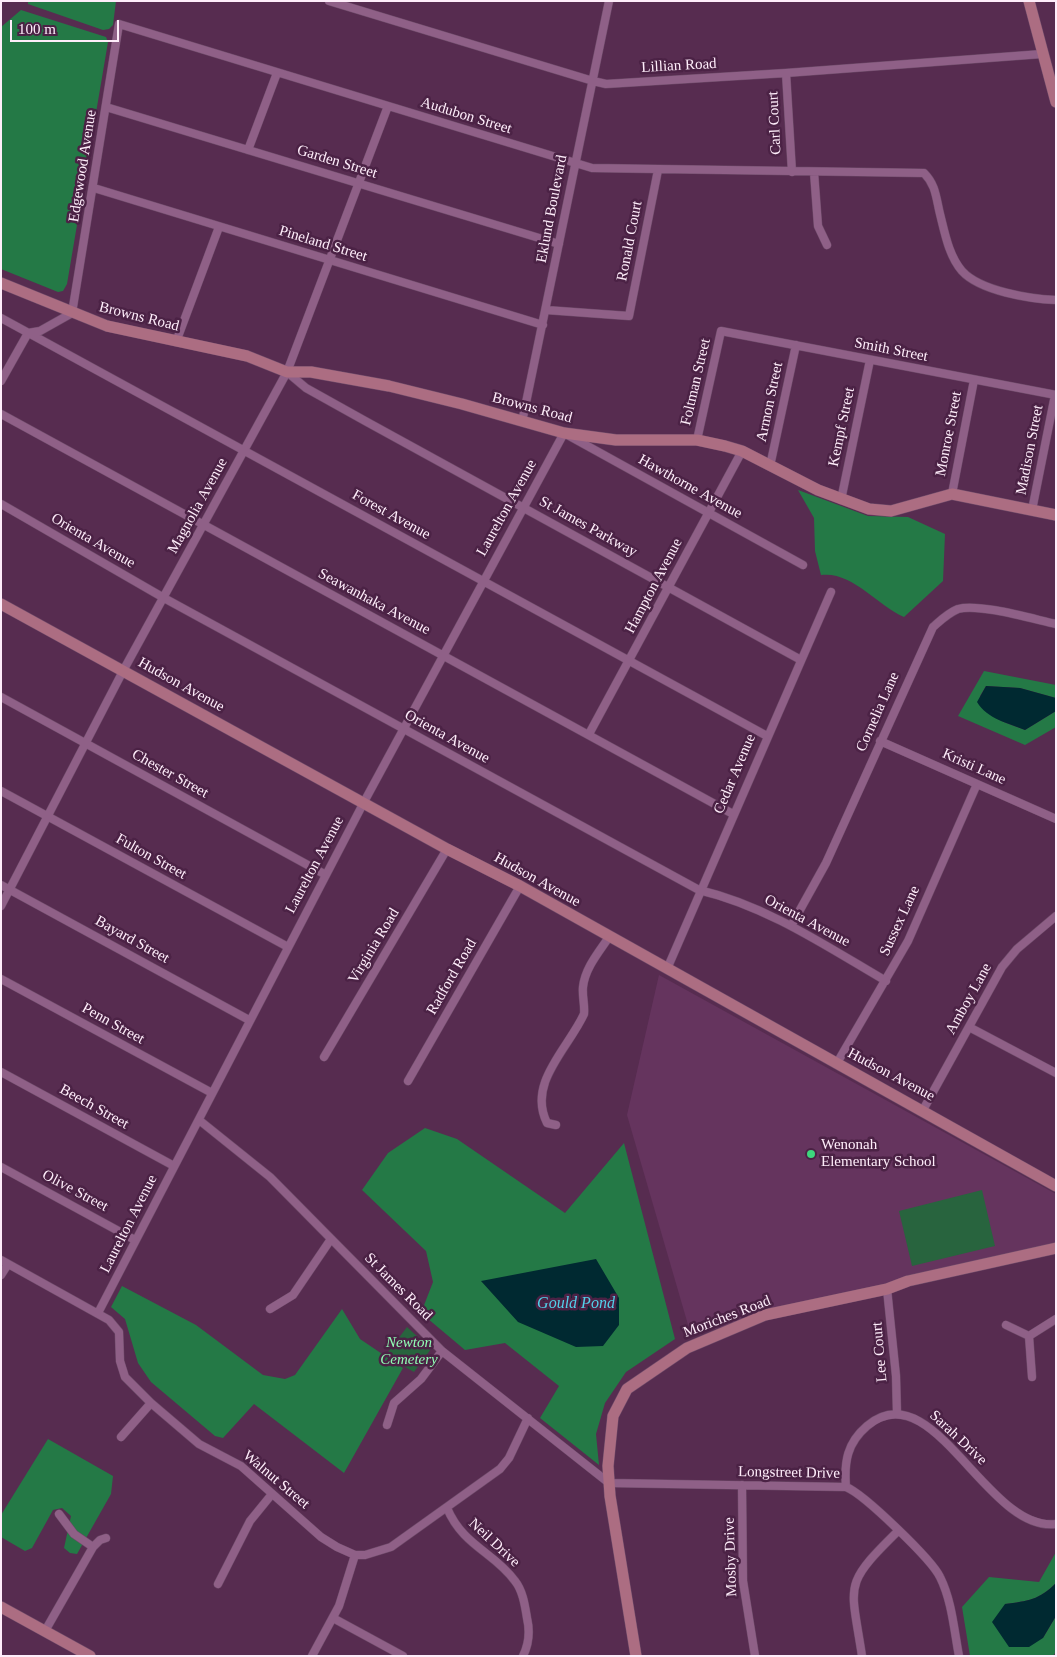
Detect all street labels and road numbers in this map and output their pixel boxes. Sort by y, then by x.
street label: Lillian Road [641,55,717,77]
street label: Carl Court [764,91,786,155]
street label: Audubon Street [418,94,514,138]
street label: Edgewood Avenue [65,109,101,223]
street label: Garden Street [295,141,379,183]
street label: Eklund Boulevard [533,154,571,264]
street label: Ronald Court [613,199,647,283]
street label: Pineland Street [277,222,369,266]
street label: Browns Road [97,298,181,336]
street label: Smith Street [853,334,929,366]
street label: Foltman Street [677,337,715,427]
street label: Armon Street [753,360,787,444]
street label: Kempf Street [825,386,859,468]
street label: Browns Road [490,389,574,427]
street label: Monroe Street [932,390,966,478]
street label: Madison Street [1012,404,1048,496]
street label: Hawthorne Avenue [635,451,745,523]
street label: Magnolia Avenue [164,455,232,557]
street label: Laurelton Avenue [473,457,541,559]
street label: Forest Avenue [349,486,433,544]
street label: St James Parkway [536,493,640,561]
street label: Orienta Avenue [48,510,138,572]
street label: Hampton Avenue [621,535,687,637]
street label: Seawanhaka Avenue [315,565,433,639]
street label: Hudson Avenue [135,654,227,716]
street label: Cornelia Lane [852,669,904,755]
street label: Orienta Avenue [401,706,493,768]
street label: Cedar Avenue [710,731,760,817]
street label: Kristi Lane [939,745,1009,789]
street label: Chester Street [129,746,211,802]
street label: Laurelton Avenue [282,813,348,917]
street label: Fulton Street [113,830,189,884]
street label: Hudson Avenue [491,849,583,911]
street label: Sussex Lane [876,883,924,959]
street label: Orienta Avenue [761,891,853,951]
street label: Virginia Road [345,905,403,987]
street label: Bayard Street [92,912,172,968]
street label: Radford Road [423,936,481,1018]
street label: Amboy Lane [942,960,996,1038]
street label: Penn Street [79,999,147,1049]
street label: Hudson Avenue [844,1045,938,1105]
street label: Beech Street [56,1081,132,1133]
street label: Olive Street [39,1166,111,1216]
street label: Laurelton Avenue [97,1172,161,1276]
street label: St James Road [360,1249,436,1325]
street label: Moriches Road [681,1292,773,1342]
street label: Lee Court [868,1321,892,1383]
street label: Sarah Drive [926,1407,990,1469]
street label: Walnut Street [239,1447,313,1513]
street label: Longstreet Drive [738,1463,840,1483]
street label: Neil Drive [465,1515,523,1571]
street label: Mosby Drive [721,1517,741,1597]

